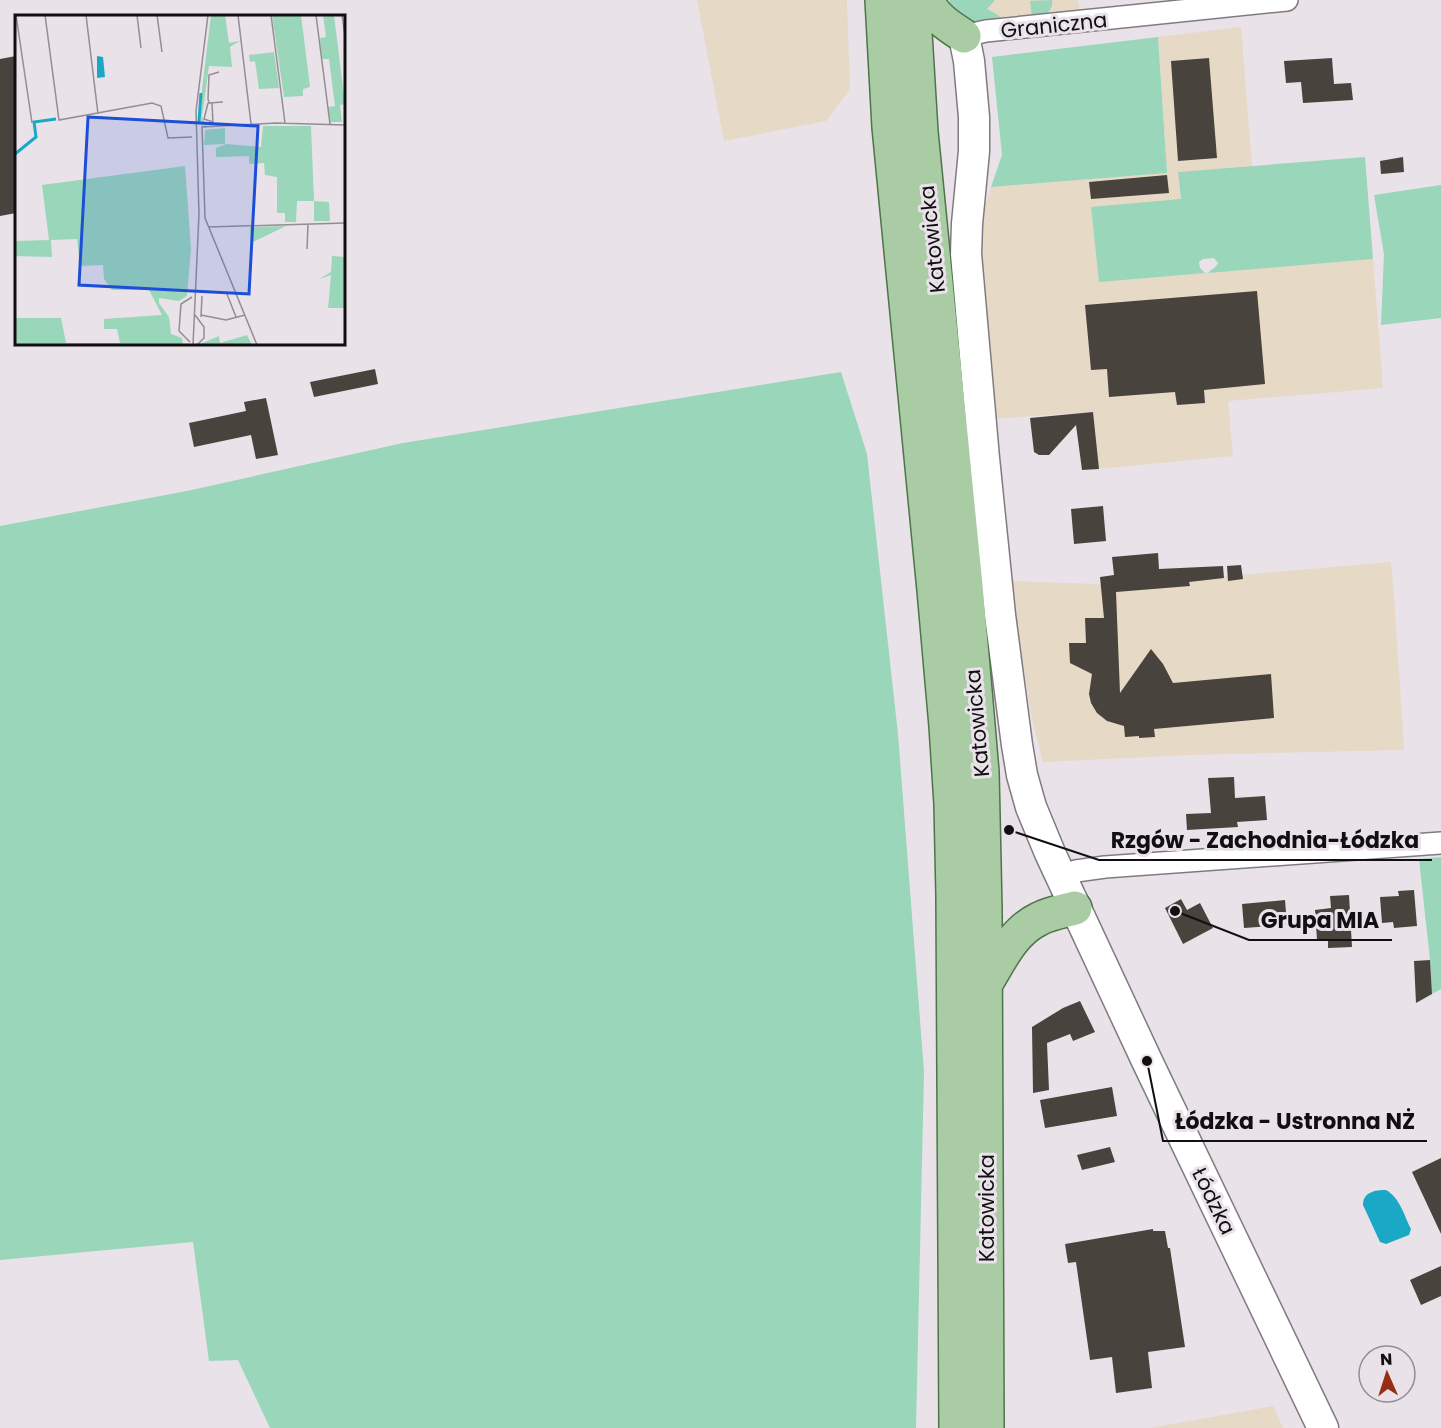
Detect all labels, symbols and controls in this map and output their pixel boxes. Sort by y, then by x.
street label: Graniczna [999,5,1109,45]
inset map [15,15,345,345]
street label: Katowicka [912,184,952,294]
street label: Katowicka [958,668,996,778]
callout: Rzgów - Zachodnia-Łódzka [1099,820,1432,860]
text: Rzgów - Zachodnia-Łódzka [1111,825,1419,856]
callout: Grupa MIA [1249,900,1392,940]
text: Grupa MIA [1261,905,1379,936]
callout: Łódzka - Ustronna NŻ [1163,1101,1427,1141]
text: Łódzka - Ustronna NŻ [1175,1106,1415,1137]
street label: Katowicka [972,1154,1001,1262]
street label: Łódzka [1185,1163,1243,1239]
north arrow [1357,1344,1417,1404]
text: N [1380,1348,1393,1371]

